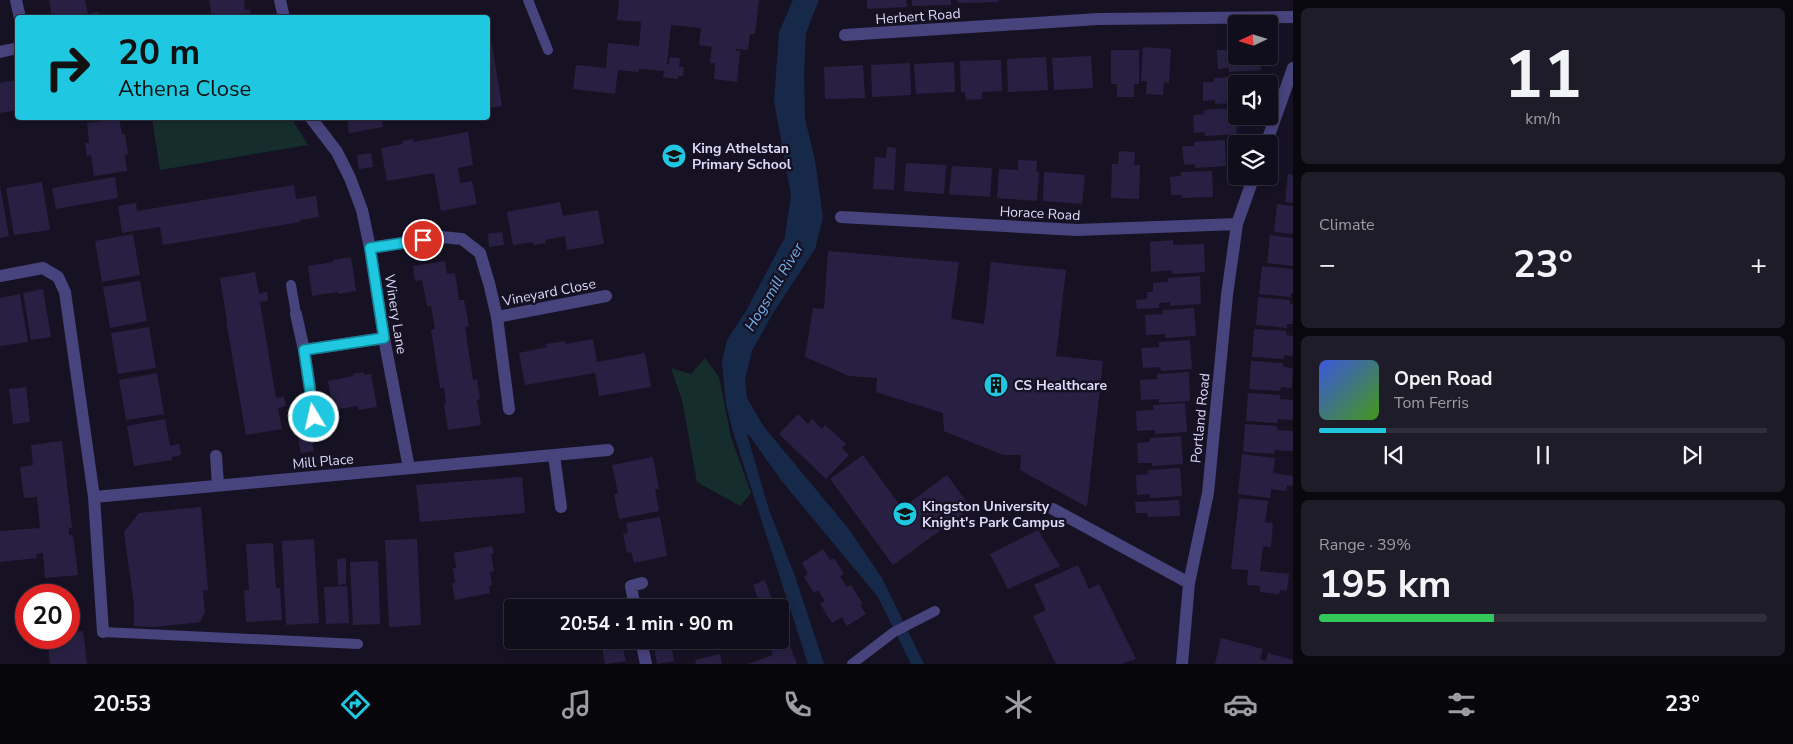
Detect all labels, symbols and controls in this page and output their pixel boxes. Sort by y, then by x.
street label: Herbert Road [875,4,961,29]
north arrow [1228,15,1278,65]
map controls [1228,15,1278,185]
text: 20 m [118,29,200,76]
text: 11 [1504,31,1582,120]
icon: right [35,35,100,100]
text: Athena Close [118,74,251,104]
button: sound [1228,75,1278,125]
text: km/h [1525,108,1561,130]
button: layers [1228,135,1278,185]
place label: King Athelstan Primary School [692,139,792,174]
school or university icon: King Athelstan Primary School [661,143,687,169]
street label: Horace Road [999,202,1081,225]
text: Climate [1319,214,1374,236]
pin [402,219,444,261]
icon: arrive [409,226,437,254]
water label: Hogsmill River [740,239,808,335]
text: 23° [1513,239,1573,290]
text: − [1319,246,1336,284]
text: + [1750,246,1767,284]
street label: Winery Lane [380,273,411,355]
street label: Vineyard Close [500,274,597,311]
text: Open Road [1394,366,1492,392]
building icon: CS Healthcare [983,372,1009,398]
street label: Portland Road [1186,372,1215,464]
place label: CS Healthcare [1014,376,1107,395]
position arrow [287,390,339,442]
text: Tom Ferris [1394,392,1469,414]
icon: previous [1380,441,1408,469]
icon: pause [1529,441,1557,469]
icon: next [1678,441,1706,469]
street label: Mill Place [292,449,354,474]
place label: Kingston University Knight's Park Campus [922,497,1065,532]
school or university icon: Kingston University Knight's Park Campus [892,501,918,527]
text: Range · 39% [1319,534,1411,556]
text: 195 km [1319,559,1451,610]
speed limit sign: 20 [15,584,80,649]
text: 20:54 · 1 min · 90 m [559,611,734,637]
icon: directions [338,687,373,722]
icon: music [559,687,594,722]
icon: phone [780,687,815,722]
icon: climate [1001,687,1036,722]
icon: car [1223,687,1258,722]
icon: filters [1444,687,1479,722]
text: 20:53 [93,689,151,719]
text: 23° [1665,689,1700,719]

